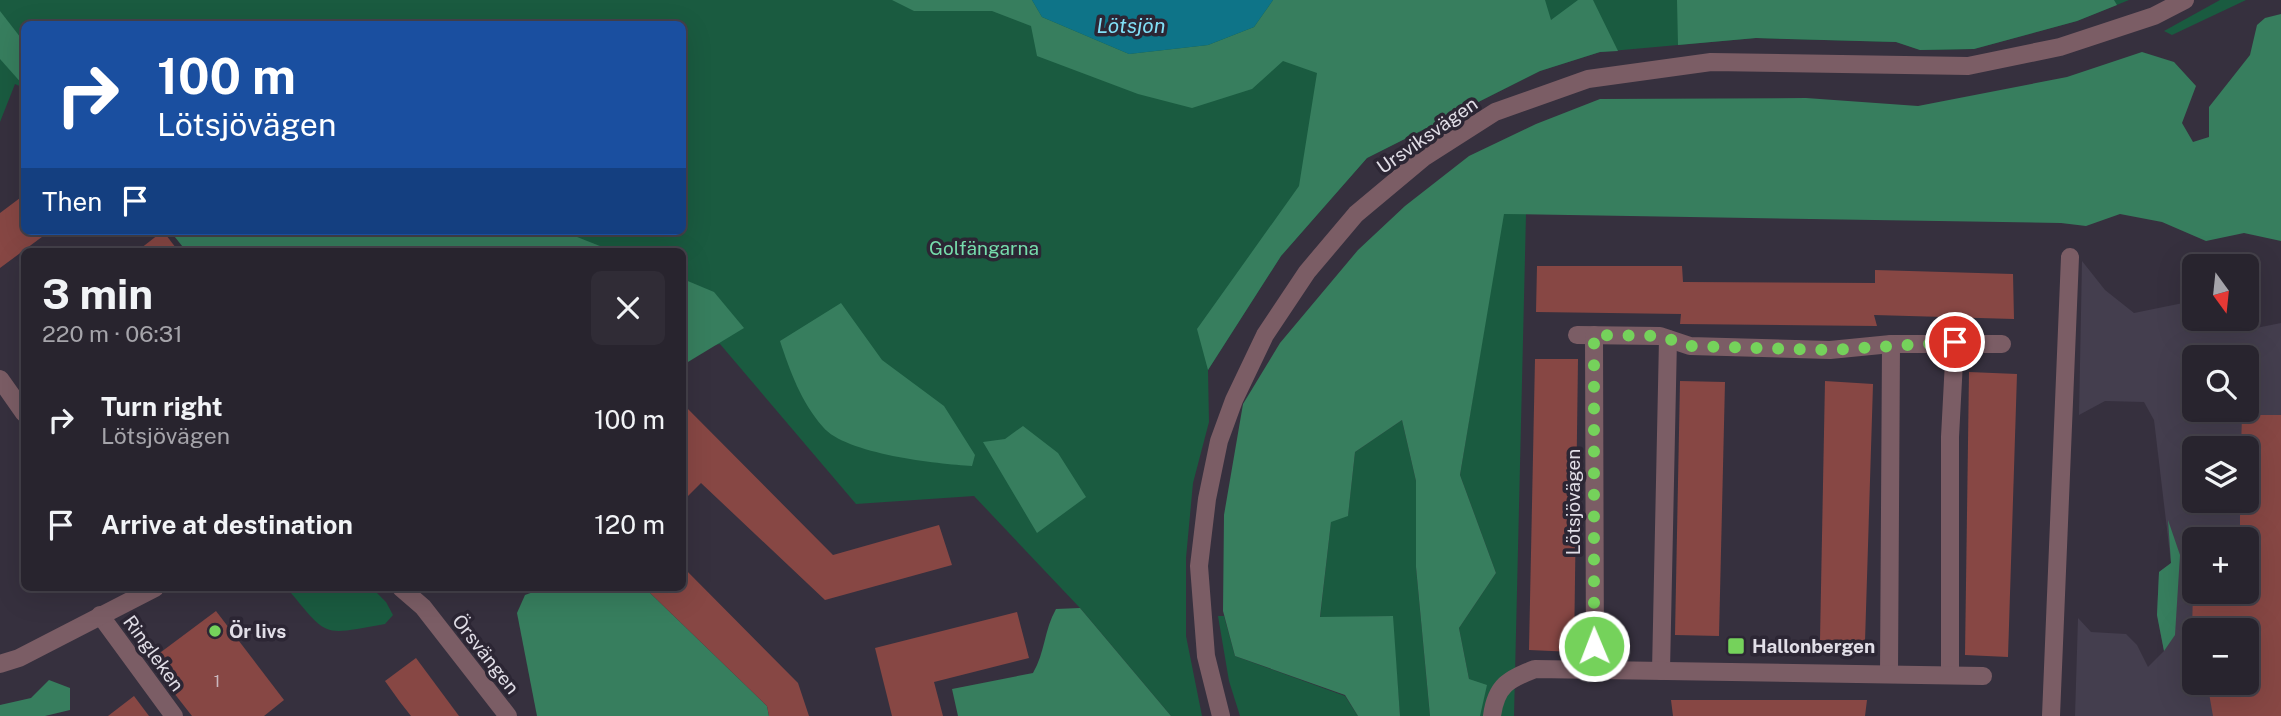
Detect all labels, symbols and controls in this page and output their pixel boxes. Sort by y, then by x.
water label: Lötsjön [1097,13,1165,38]
text: 100 m [157,47,296,105]
icon: right [42,49,133,140]
street label: Ursviksvägen [1372,92,1482,178]
text: Lötsjövägen [157,106,336,143]
icon: arrive [116,182,154,220]
text: Then [42,186,102,217]
park label: Golfängarna [929,237,1039,259]
north arrow [2182,254,2259,331]
map controls [2182,254,2259,695]
text: 3 min [42,269,153,318]
button: close [591,271,665,345]
pin [1925,312,1985,372]
text: 220 m · 06:31 [42,320,183,347]
icon: arrive [1936,323,1974,361]
button: search [2182,345,2259,422]
text: Turn right [101,391,223,422]
icon: right [42,401,80,439]
text: 100 m [594,404,665,435]
text: Lötsjövägen [101,422,230,449]
button: layers [2182,436,2259,513]
street label: Lötsjövägen [1562,449,1584,555]
icon: arrive [42,506,80,544]
text: Arrive at destination [101,509,353,540]
text: 120 m [594,509,665,540]
button: + [2182,527,2259,604]
position arrow [1557,609,1631,683]
street label: Örsvängen [448,610,524,698]
street label: Ringleken [119,611,189,695]
button: − [2182,618,2259,695]
place label: Ör livs [229,620,286,642]
marker: Ör livs [207,623,223,639]
place label: Hallonbergen [1752,635,1875,657]
marker: Hallonbergen [1726,636,1746,656]
house number: 1 [214,672,220,691]

